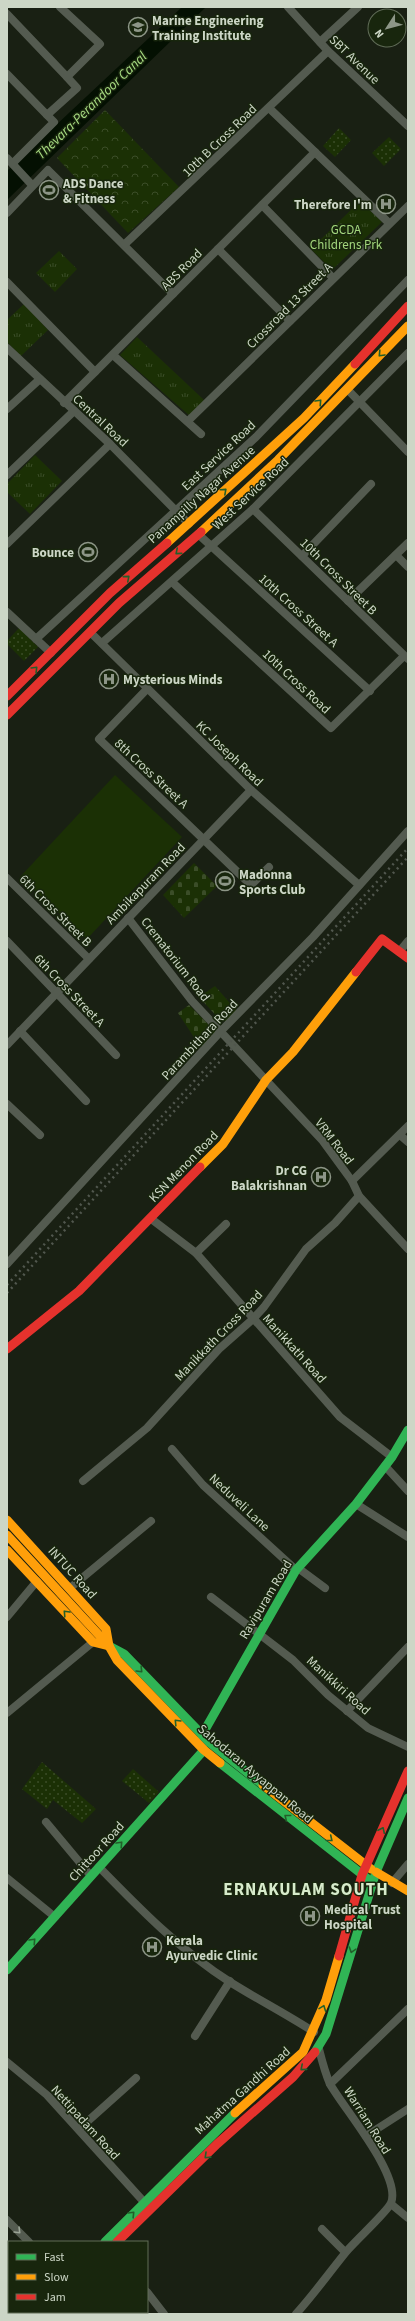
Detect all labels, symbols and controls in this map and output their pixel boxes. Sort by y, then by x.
north arrow [367,8,407,48]
place label: Marine Engineering Training Institute [152,12,263,45]
school or university icon: Marine Engineering Training Institute [127,16,149,38]
text: N [371,26,388,41]
street label: SBT Avenue [325,31,384,88]
water label: Thevara-Perandoor Canal [32,47,152,164]
street label: 10th B Cross Road [178,100,261,181]
place label: ADS Dance & Fitness [62,175,124,208]
sports icon: ADS Dance & Fitness [38,179,60,201]
hospital icon: Therefore I'm [375,193,397,215]
place label: Therefore I'm [294,196,372,214]
park label: GCDA Childrens Prk [310,221,383,254]
street label: ABS Road [157,245,206,294]
street label: Crossroad 13 Street A [243,258,337,353]
one-way arrow [379,349,386,357]
street label: Central Road [69,390,132,451]
one-way arrow [314,399,322,407]
street label: East Service Road [178,417,260,495]
street label: Panampilly Nagar Avenue [144,442,259,548]
street label: West Service Road [208,453,293,534]
one-way arrow [220,489,227,496]
street label: 10th Cross Street B [296,534,381,619]
sports icon: Bounce [77,541,99,563]
place label: Bounce [32,544,74,562]
one-way arrow [175,547,182,554]
street label: 10th Cross Street A [255,570,343,652]
one-way arrow [123,575,130,582]
street label: 10th Cross Road [258,645,334,718]
one-way arrow [30,666,38,674]
hospital icon: Mysterious Minds [98,668,120,690]
place label: Mysterious Minds [123,671,223,689]
street label: KC Joseph Road [192,717,267,790]
street label: 8th Cross Street A [110,735,193,813]
street label: Ambikapuram Road [102,839,189,929]
place label: Madonna Sports Club [239,866,305,899]
sports icon: Madonna Sports Club [214,870,236,892]
street label: 6th Cross Street B [15,871,96,951]
street label: Crematorium Road [136,914,214,1006]
street label: 6th Cross Street A [30,950,109,1032]
street label: Parambithara Road [157,995,242,1084]
street label: VRM Road [310,1115,358,1168]
street label: KSN Menon Road [145,1127,223,1206]
place label: Dr CG Balakrishnan [231,1162,307,1195]
hospital icon: Dr CG Balakrishnan [310,1166,332,1188]
street label: Manikkath Cross Road [171,1286,267,1385]
street label: Manikkath Road [258,1310,330,1387]
street label: Neduveli Lane [205,1470,274,1536]
street label: INTUC Road [44,1542,101,1603]
street label: Ravipuram Road [235,1557,297,1643]
one-way arrow [63,1610,71,1618]
street label: Manikkiri Road [302,1652,374,1719]
one-way arrow [135,1665,142,1673]
one-way arrow [174,1719,182,1727]
street label: Sahodaran Ayyappan Road [194,1720,317,1827]
one-way arrow [285,1814,292,1821]
street label: Chittoor Road [65,1818,129,1886]
one-way arrow [377,1827,385,1834]
one-way arrow [325,1834,332,1841]
one-way arrow [115,1841,123,1849]
district label: ERNAKULAM SOUTH [223,1878,389,1902]
place label: Medical Trust Hospital [324,1901,401,1934]
hospital icon: Medical Trust Hospital [299,1905,321,1927]
place label: Kerala Ayurvedic Clinic [165,1932,258,1965]
hospital icon: Kerala Ayurvedic Clinic [141,1936,163,1958]
one-way arrow [29,1938,36,1946]
one-way arrow [348,1946,357,1953]
one-way arrow [318,2005,326,2012]
street label: Mahatma Gandhi Road [191,2043,295,2139]
one-way arrow [300,2063,307,2070]
street label: Nettipadam Road [47,2081,124,2164]
street label: Warriam Road [339,2083,395,2158]
one-way arrow [204,2151,212,2159]
one-way arrow [127,2211,135,2219]
one-way arrow [13,2226,21,2234]
legend [8,2241,148,2313]
text: Fast [44,2249,64,2266]
text: Slow [44,2269,69,2286]
text: Jam [44,2289,66,2306]

